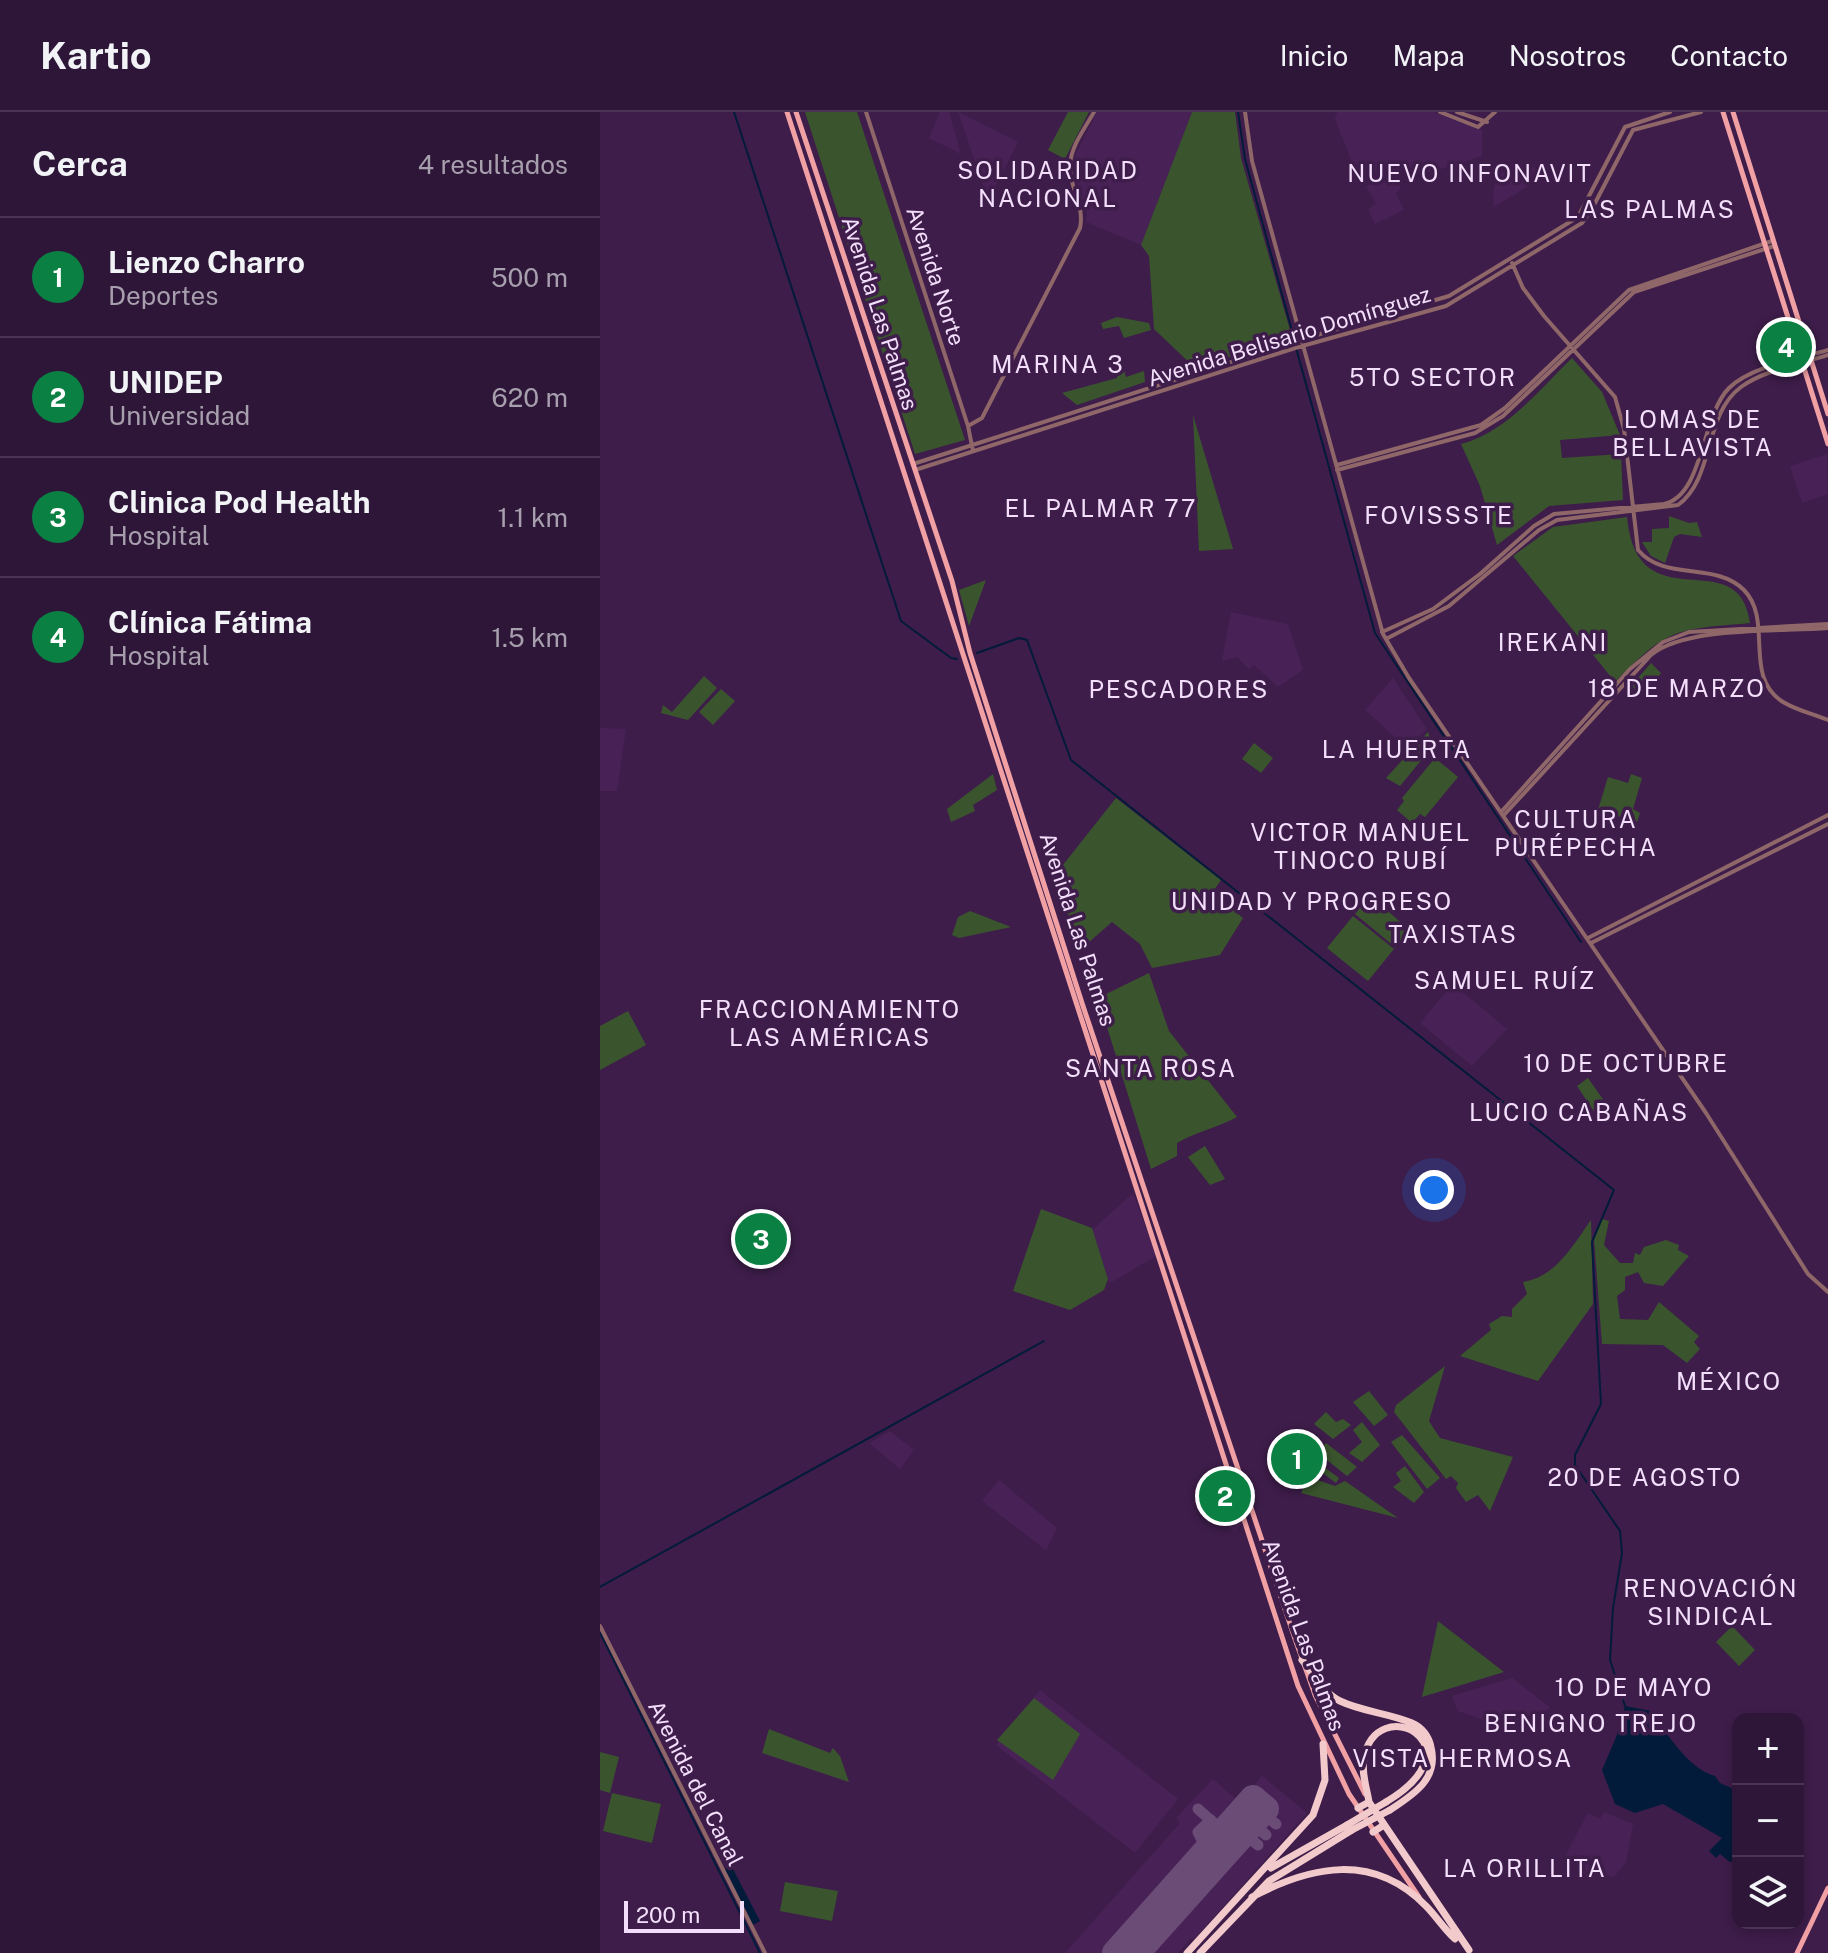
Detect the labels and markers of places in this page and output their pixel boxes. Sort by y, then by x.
pin: 4 [1760,317,1812,377]
pin: 3 [735,1209,787,1269]
pin: 1 [1271,1429,1323,1489]
pin: 2 [1199,1466,1251,1526]

